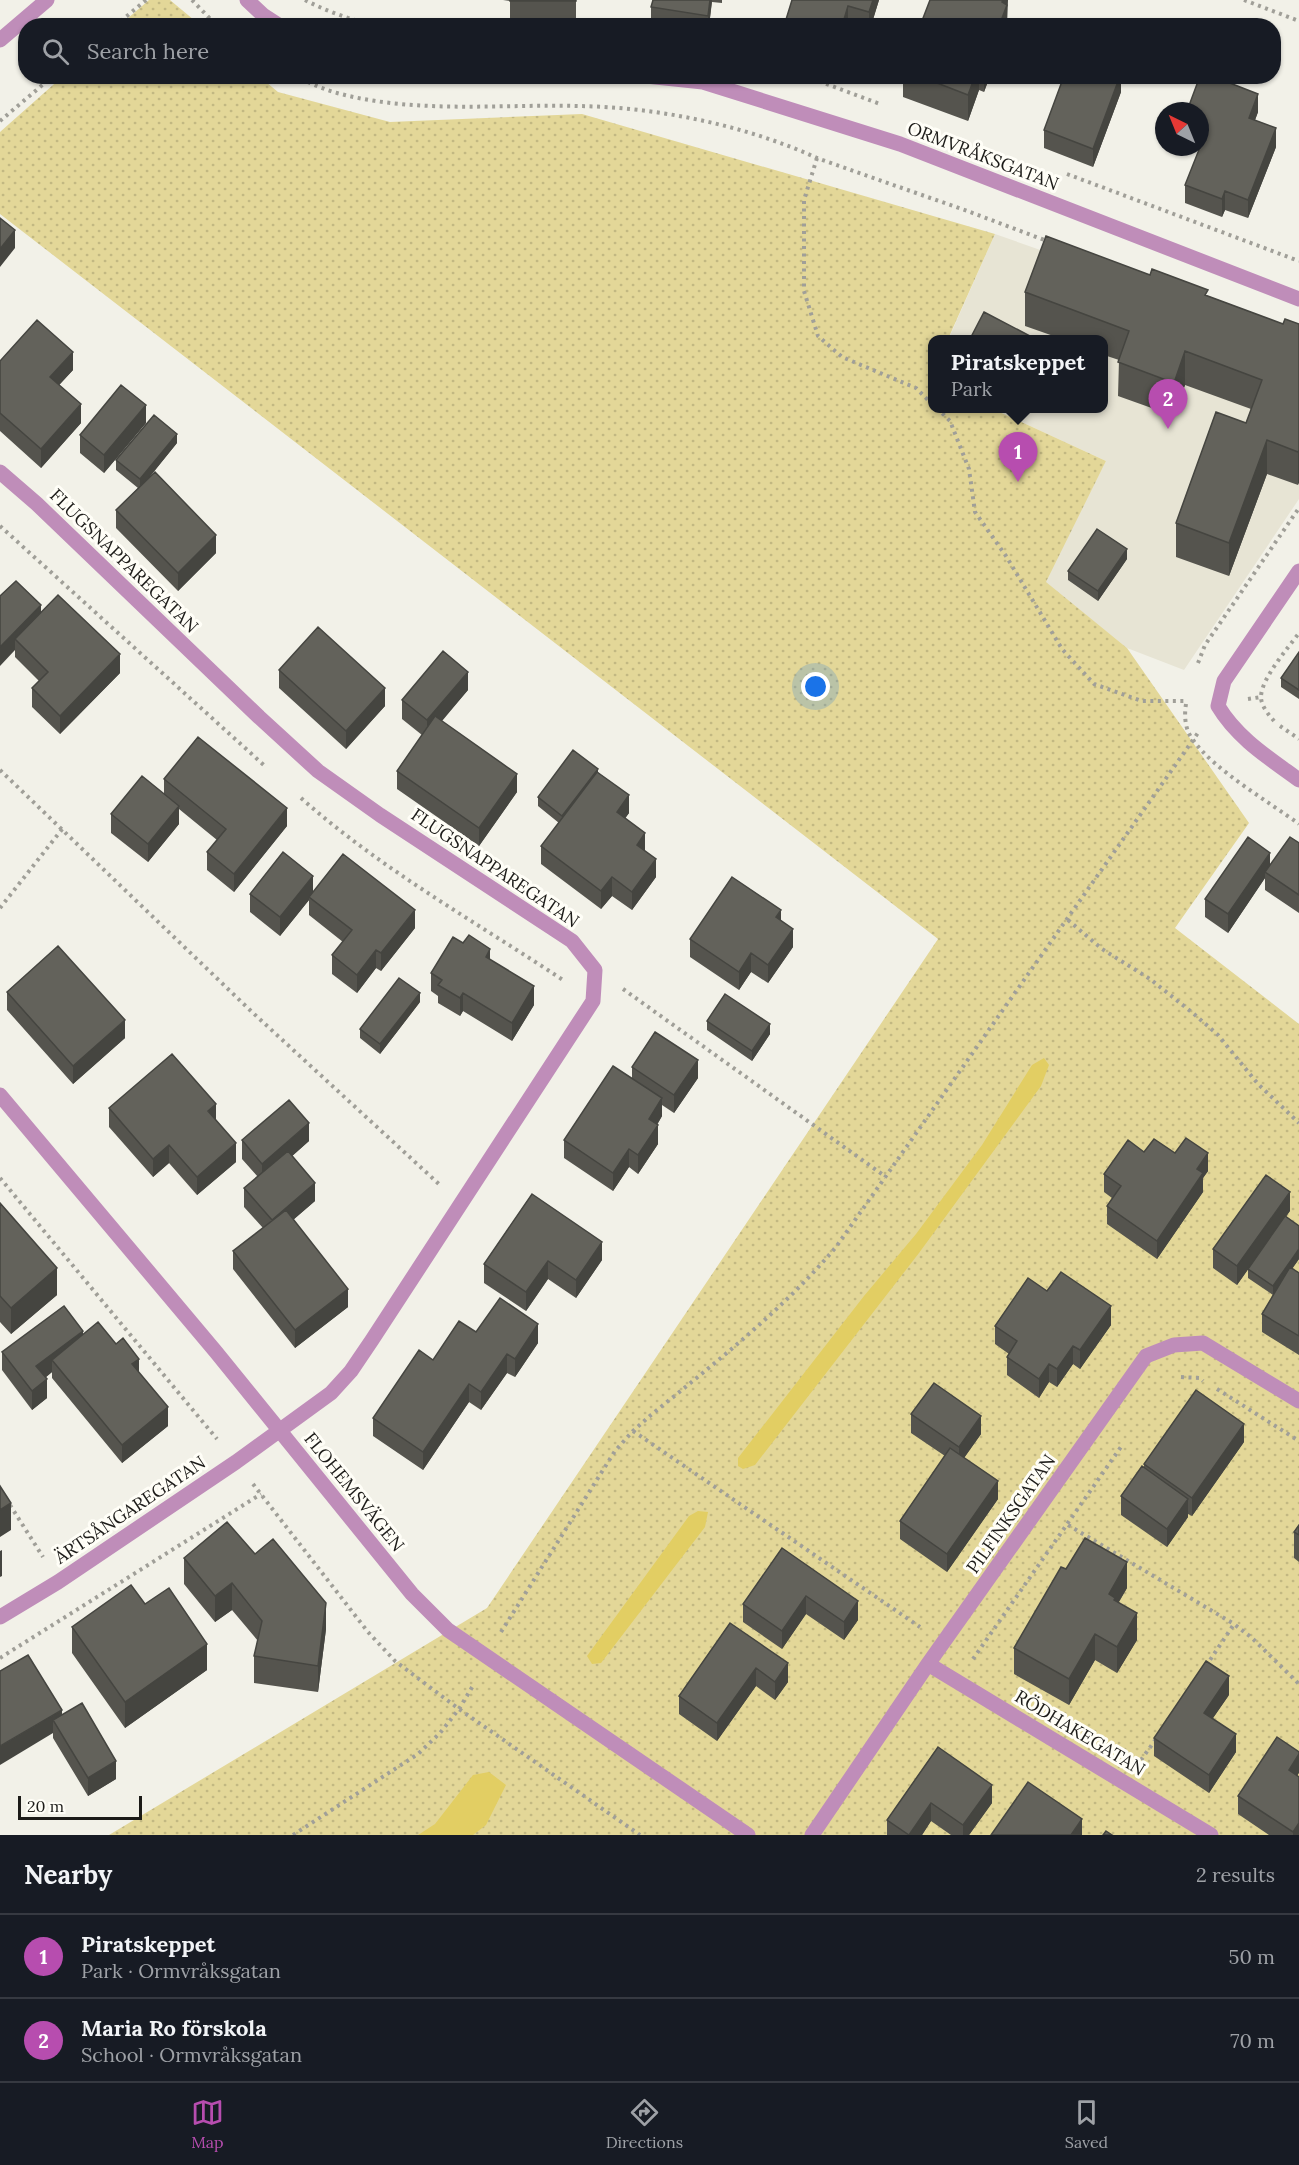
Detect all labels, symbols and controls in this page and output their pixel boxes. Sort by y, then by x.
search box [18,18,1281,84]
icon: search [39,35,72,68]
text: Search here [87,37,209,65]
north arrow [1155,102,1209,156]
street label: ORMVRÅKSGATAN [904,116,1062,195]
popup [928,335,1108,413]
text: Piratskeppet [951,348,1085,376]
text: Park [951,376,992,401]
pin: 2 [1148,380,1188,429]
pin: 1 [998,432,1038,482]
street label: FLUGSNAPPAREGATAN [45,484,203,638]
your location [801,672,830,701]
street label: FLUGSNAPPAREGATAN [407,803,584,932]
street label: FLOHEMSVÄGEN [299,1427,410,1556]
street label: ÄRTSÅNGAREGATAN [49,1450,210,1569]
street label: PILFINKSGATAN [961,1450,1060,1578]
street label: RÖDHAKEGATAN [1011,1685,1150,1781]
scale bar [18,1793,142,1820]
text: 20 m [27,1796,64,1816]
text: Nearby [24,1858,112,1891]
text: 2 results [1196,1862,1275,1887]
text: Piratskeppet [81,1930,216,1958]
text: 1 [39,1944,48,1969]
text: 50 m [1229,1944,1275,1969]
text: Park · Ormvråksgatan [81,1958,281,1983]
text: Maria Ro förskola [81,2014,267,2042]
text: 2 [38,2028,49,2053]
text: 70 m [1230,2028,1275,2053]
text: School · Ormvråksgatan [81,2042,302,2067]
tab: Map [191,2096,224,2152]
tab: Directions [606,2096,683,2152]
tab: Saved [1065,2096,1108,2152]

